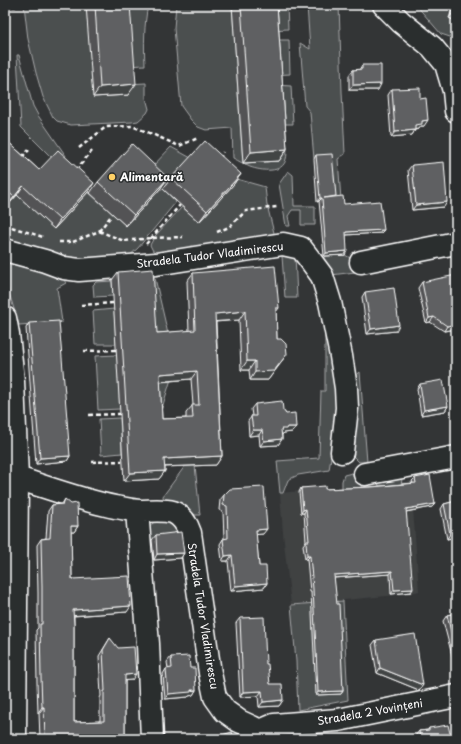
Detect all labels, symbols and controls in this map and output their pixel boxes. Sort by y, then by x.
place label: Alimentară [119,168,184,185]
marker: Alimentară [107,172,117,182]
street label: Stradela Tudor Vladimirescu [135,237,284,272]
street label: Stradela Tudor Vladimirescu [184,541,223,690]
street label: Stradela 2 Vovințeni [316,694,424,729]

